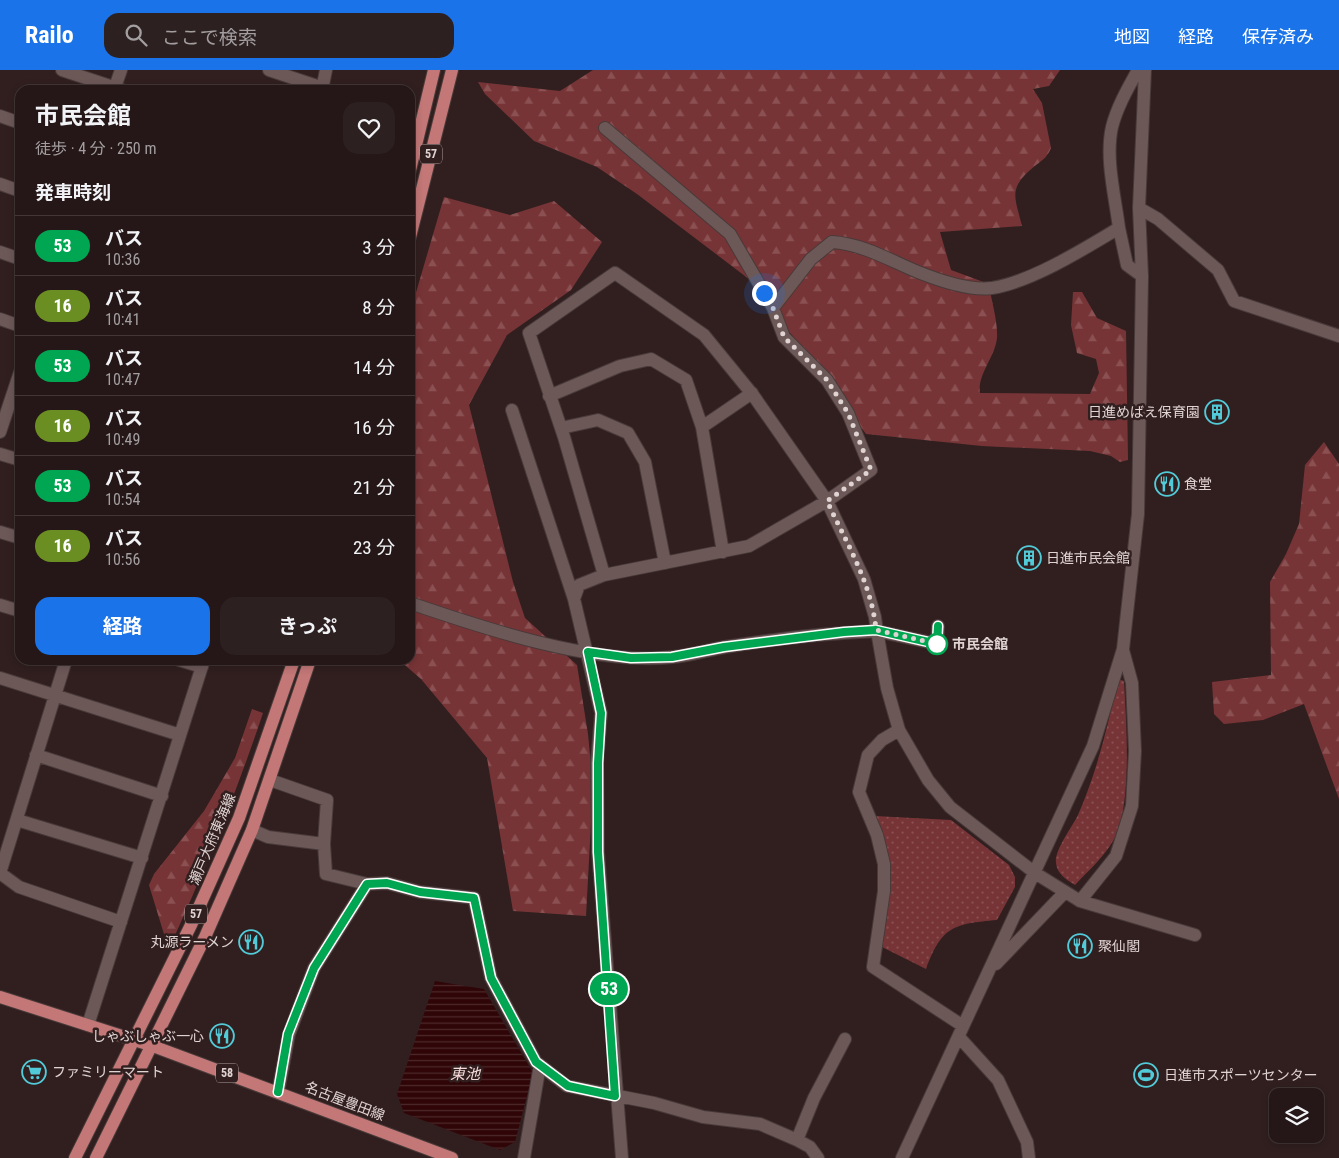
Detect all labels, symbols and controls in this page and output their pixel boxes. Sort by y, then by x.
search box [104,13,454,58]
text: Railo [25,21,74,49]
icon: search [122,21,150,49]
text: ここで検索 [162,26,257,49]
text: 地図 [1114,26,1150,47]
text: 経路 [1178,26,1214,47]
text: 保存済み [1242,26,1314,47]
text: 市民会館 [35,102,131,130]
button: heart [343,102,395,154]
text: 徒歩 · 4 分 · 250 m [35,139,156,158]
road number: 57 [420,144,442,164]
text: 発車時刻 [35,181,111,204]
text: バス [105,227,143,250]
text: 53 [53,235,72,256]
text: 3 分 [362,236,395,259]
text: 10:36 [105,250,140,269]
your location [752,281,777,306]
text: バス [105,287,143,310]
text: 16 [53,295,72,316]
text: 8 分 [362,296,395,319]
text: 10:41 [105,310,140,329]
text: バス [105,347,143,370]
text: 53 [53,355,72,376]
text: 14 分 [353,356,395,379]
text: 10:47 [105,370,140,389]
building icon: 日進めばえ保育園 [1204,399,1230,425]
place label: 日進めばえ保育園 [1088,404,1200,420]
text: バス [105,407,143,430]
text: 16 [53,415,72,436]
text: 16 分 [353,416,395,439]
text: 10:49 [105,430,140,449]
text: バス [105,467,143,490]
restaurant icon: 食堂 [1154,471,1180,497]
text: 53 [53,475,72,496]
text: 21 分 [353,476,395,499]
place label: 食堂 [1184,476,1212,492]
text: 10:54 [105,490,140,509]
text: バス [105,527,143,550]
text: 16 [53,535,72,556]
text: 23 分 [353,536,395,559]
building icon: 日進市民会館 [1016,545,1042,571]
text: 10:56 [105,550,140,569]
place label: 日進市民会館 [1046,550,1130,566]
button: 経路 [35,597,210,655]
button: きっぷ [220,597,395,655]
marker: 市民会館 [926,633,948,655]
place label: 市民会館 [952,636,1008,652]
street label: 瀬戸大府東海線 [185,791,239,887]
road number: 57 [185,904,207,924]
restaurant icon: 丸源ラーメン [238,929,264,955]
restaurant icon: 聚仙閣 [1067,933,1093,959]
place label: 丸源ラーメン [151,934,234,950]
place label: 聚仙閣 [1098,938,1140,954]
line badge: 53 [586,973,632,1005]
text: 53 [600,978,618,999]
restaurant icon: しゃぶしゃぶ一心 [209,1023,235,1049]
place label: しゃぶしゃぶ一心 [92,1028,204,1044]
supermarket icon: ファミリーマート [21,1059,47,1085]
sports icon: 日進市スポーツセンター [1133,1062,1159,1088]
place label: ファミリーマート [52,1064,164,1080]
road number: 58 [216,1064,238,1082]
water label: 東池 [450,1065,482,1083]
place label: 日進市スポーツセンター [1164,1067,1318,1083]
street label: 名古屋豊田線 [303,1078,387,1124]
map controls [1269,1088,1324,1143]
button: layers [1269,1088,1324,1143]

